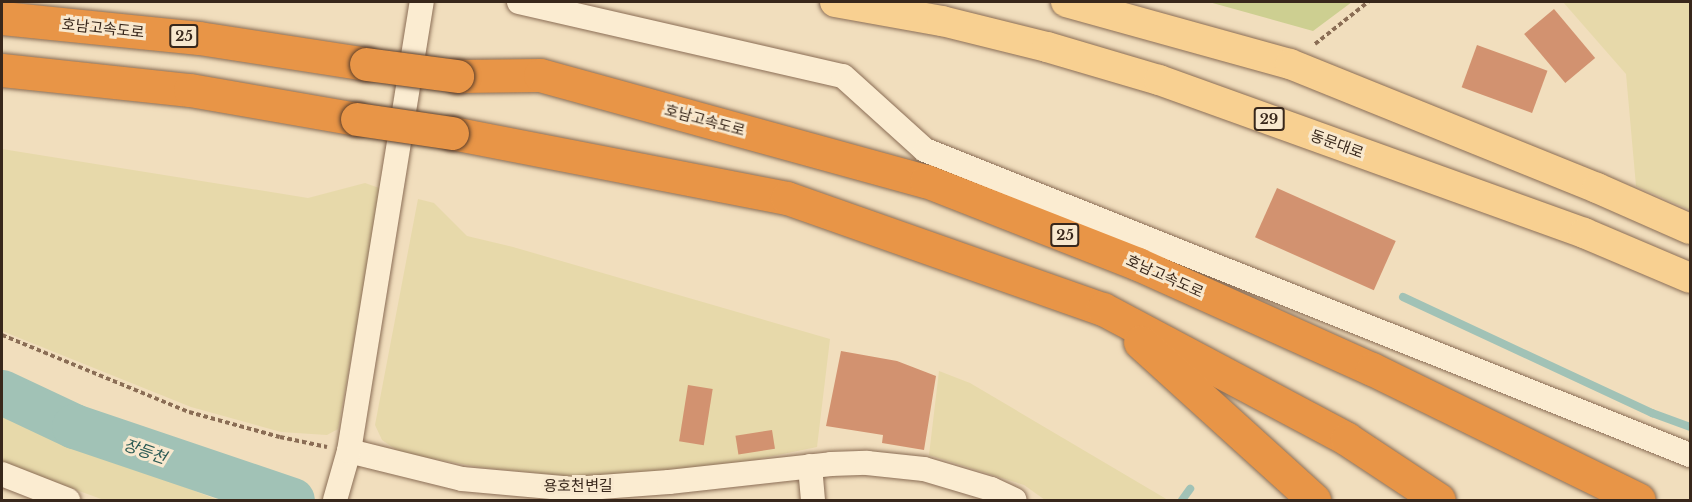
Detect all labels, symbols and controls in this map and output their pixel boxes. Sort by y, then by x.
street label: 호남고속도로 [61,15,145,41]
road number: 25 [169,25,199,47]
street label: 호남고속도로 [663,101,747,139]
road number: 29 [1252,108,1286,130]
street label: 동문대로 [1308,126,1366,162]
road number: 25 [1050,224,1080,246]
street label: 호남고속도로 [1124,251,1206,301]
water label: 장등천 [121,435,169,467]
street label: 용호천변길 [544,477,612,495]

